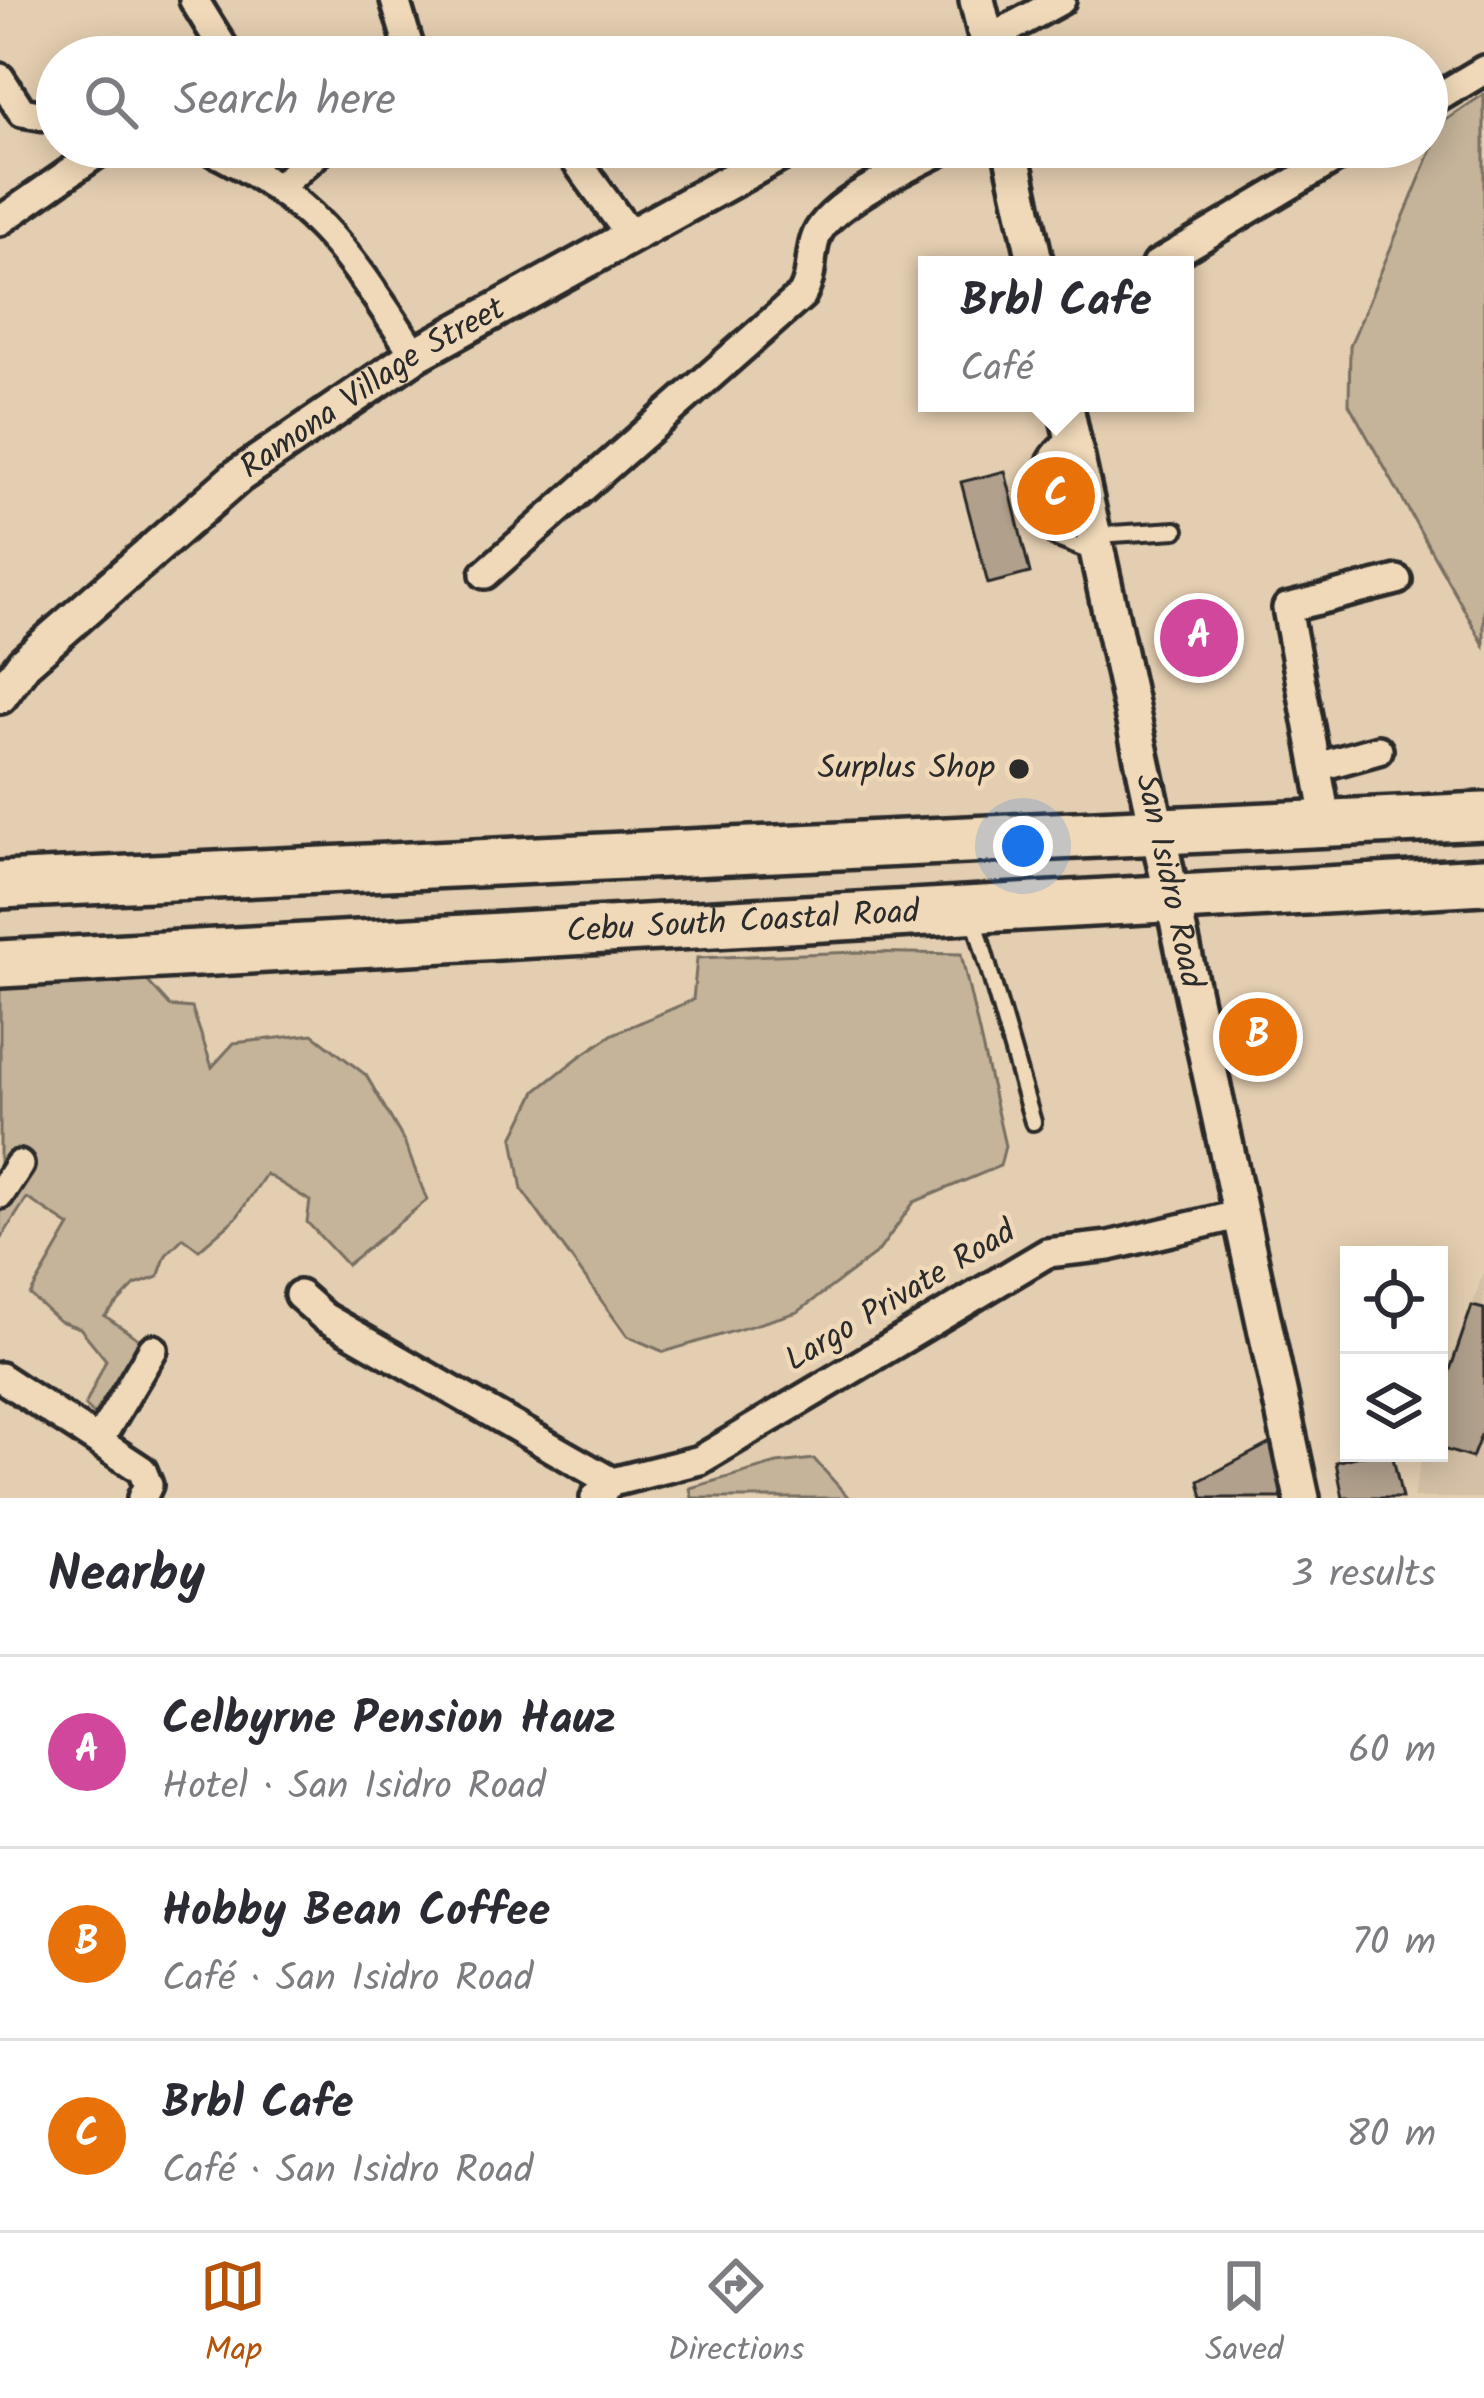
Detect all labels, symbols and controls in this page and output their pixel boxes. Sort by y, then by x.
search box [36,36,1448,168]
text: Search here [174,66,396,138]
icon: search [78,69,144,135]
popup [918,256,1194,412]
text: Brbl Cafe [960,267,1152,339]
street label: Ramona Village Street [229,283,516,494]
text: Café [960,339,1034,401]
pin: C [1017,451,1095,541]
pin: A [1160,593,1238,683]
place label: Surplus Shop [818,743,995,796]
marker: Surplus Shop [1006,756,1032,782]
street label: San Isidro Road [1120,769,1218,994]
your location [993,816,1053,876]
street label: Cebu South Coastal Road [565,886,922,959]
pin: B [1219,992,1297,1082]
street label: Largo Private Road [775,1206,1028,1387]
map controls [1340,1246,1448,1462]
button: locate [1340,1246,1448,1354]
button: layers [1340,1354,1448,1462]
text: Nearby [48,1536,205,1617]
text: 3 results [1291,1545,1436,1607]
text: Celbyrne Pension Hauz [162,1685,616,1757]
text: A [75,1721,99,1783]
text: 60 m [1348,1721,1436,1783]
text: Hotel · San Isidro Road [162,1757,546,1819]
text: Hobby Bean Coffee [162,1877,550,1949]
text: B [75,1913,99,1975]
text: 70 m [1352,1913,1436,1975]
text: Café · San Isidro Road [162,1949,533,2011]
text: Brbl Cafe [162,2069,353,2141]
text: C [75,2105,99,2167]
text: 80 m [1346,2105,1436,2167]
text: Café · San Isidro Road [162,2141,533,2203]
tab: Map [200,2253,266,2378]
tab: Directions [667,2253,804,2378]
tab: Saved [1205,2253,1284,2378]

